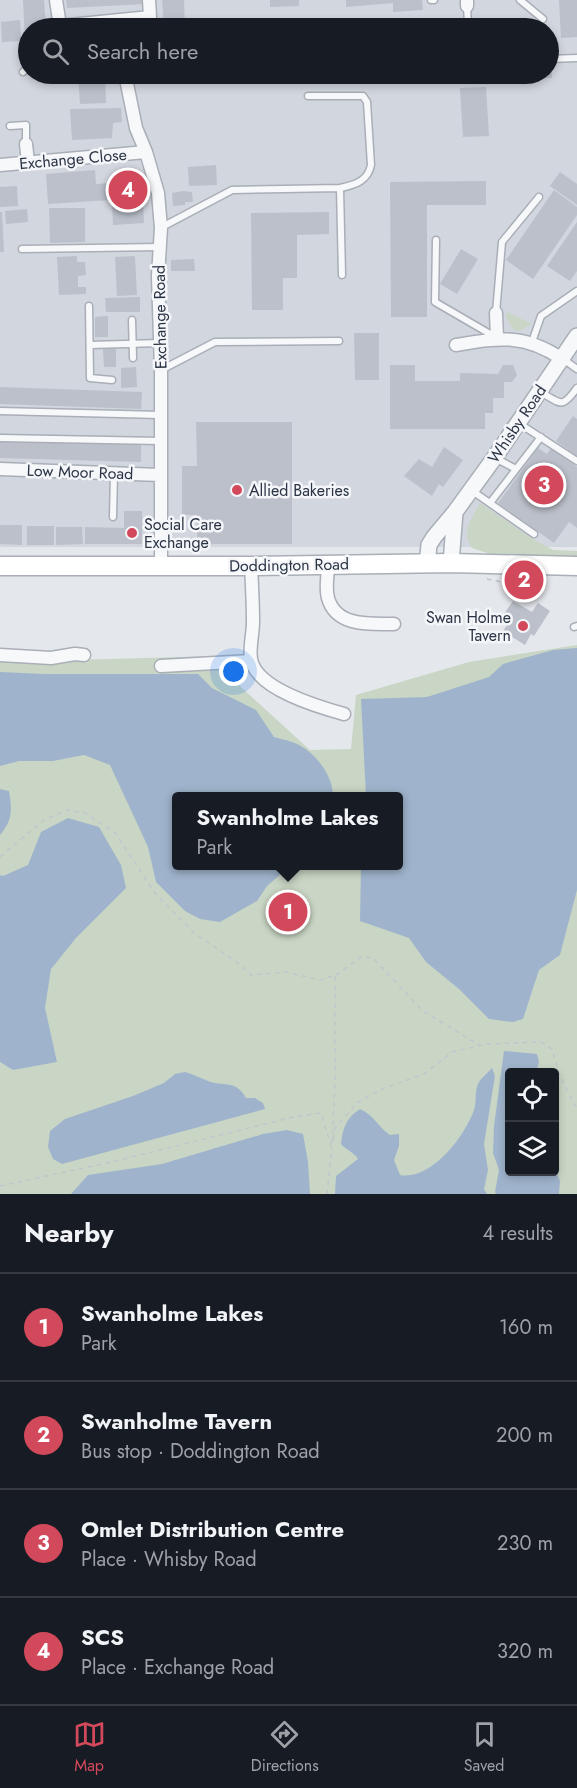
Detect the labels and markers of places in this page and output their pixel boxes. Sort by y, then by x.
pin: 4 [108,168,148,213]
pin: 3 [524,462,564,508]
place label: Allied Bakeries [249,479,349,502]
marker: Allied Bakeries [230,483,244,497]
place label: Social Care Exchange [144,513,222,554]
marker: Social Care Exchange [125,526,139,540]
pin: 2 [504,558,544,602]
place label: Swan Holme Tavern [426,606,511,647]
marker: Swan Holme Tavern [516,619,530,633]
pin: 1 [268,890,308,934]

